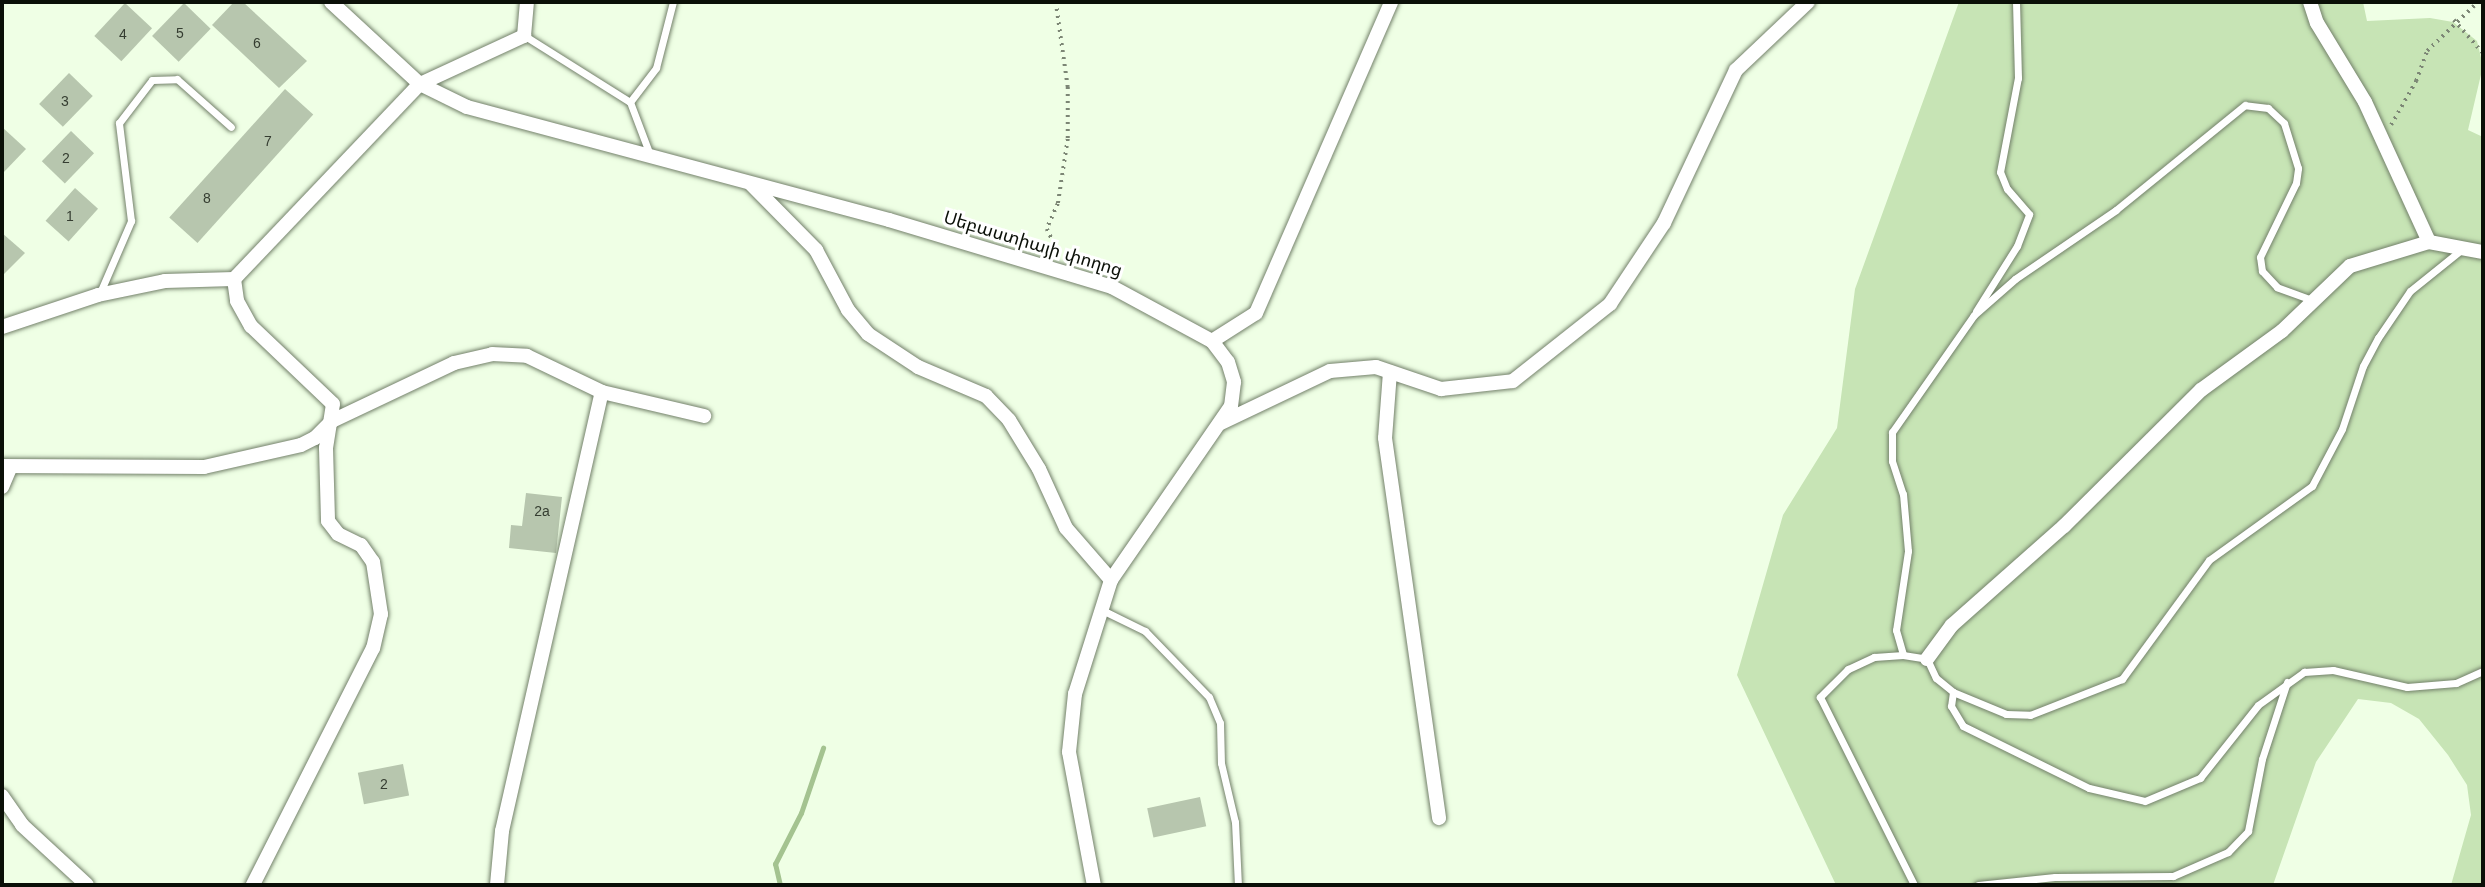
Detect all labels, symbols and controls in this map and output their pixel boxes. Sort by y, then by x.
house number: 5 [176,25,184,41]
house number: 4 [119,26,127,42]
house number: 6 [253,35,261,51]
house number: 3 [61,93,69,109]
house number: 7 [264,133,272,149]
house number: 2 [62,150,70,166]
house number: 8 [203,190,211,206]
street label: Սեբաստիայի փողոց [941,207,1125,281]
house number: 1 [66,208,74,224]
house number: 2a [534,503,550,519]
house number: 2 [380,776,388,792]

